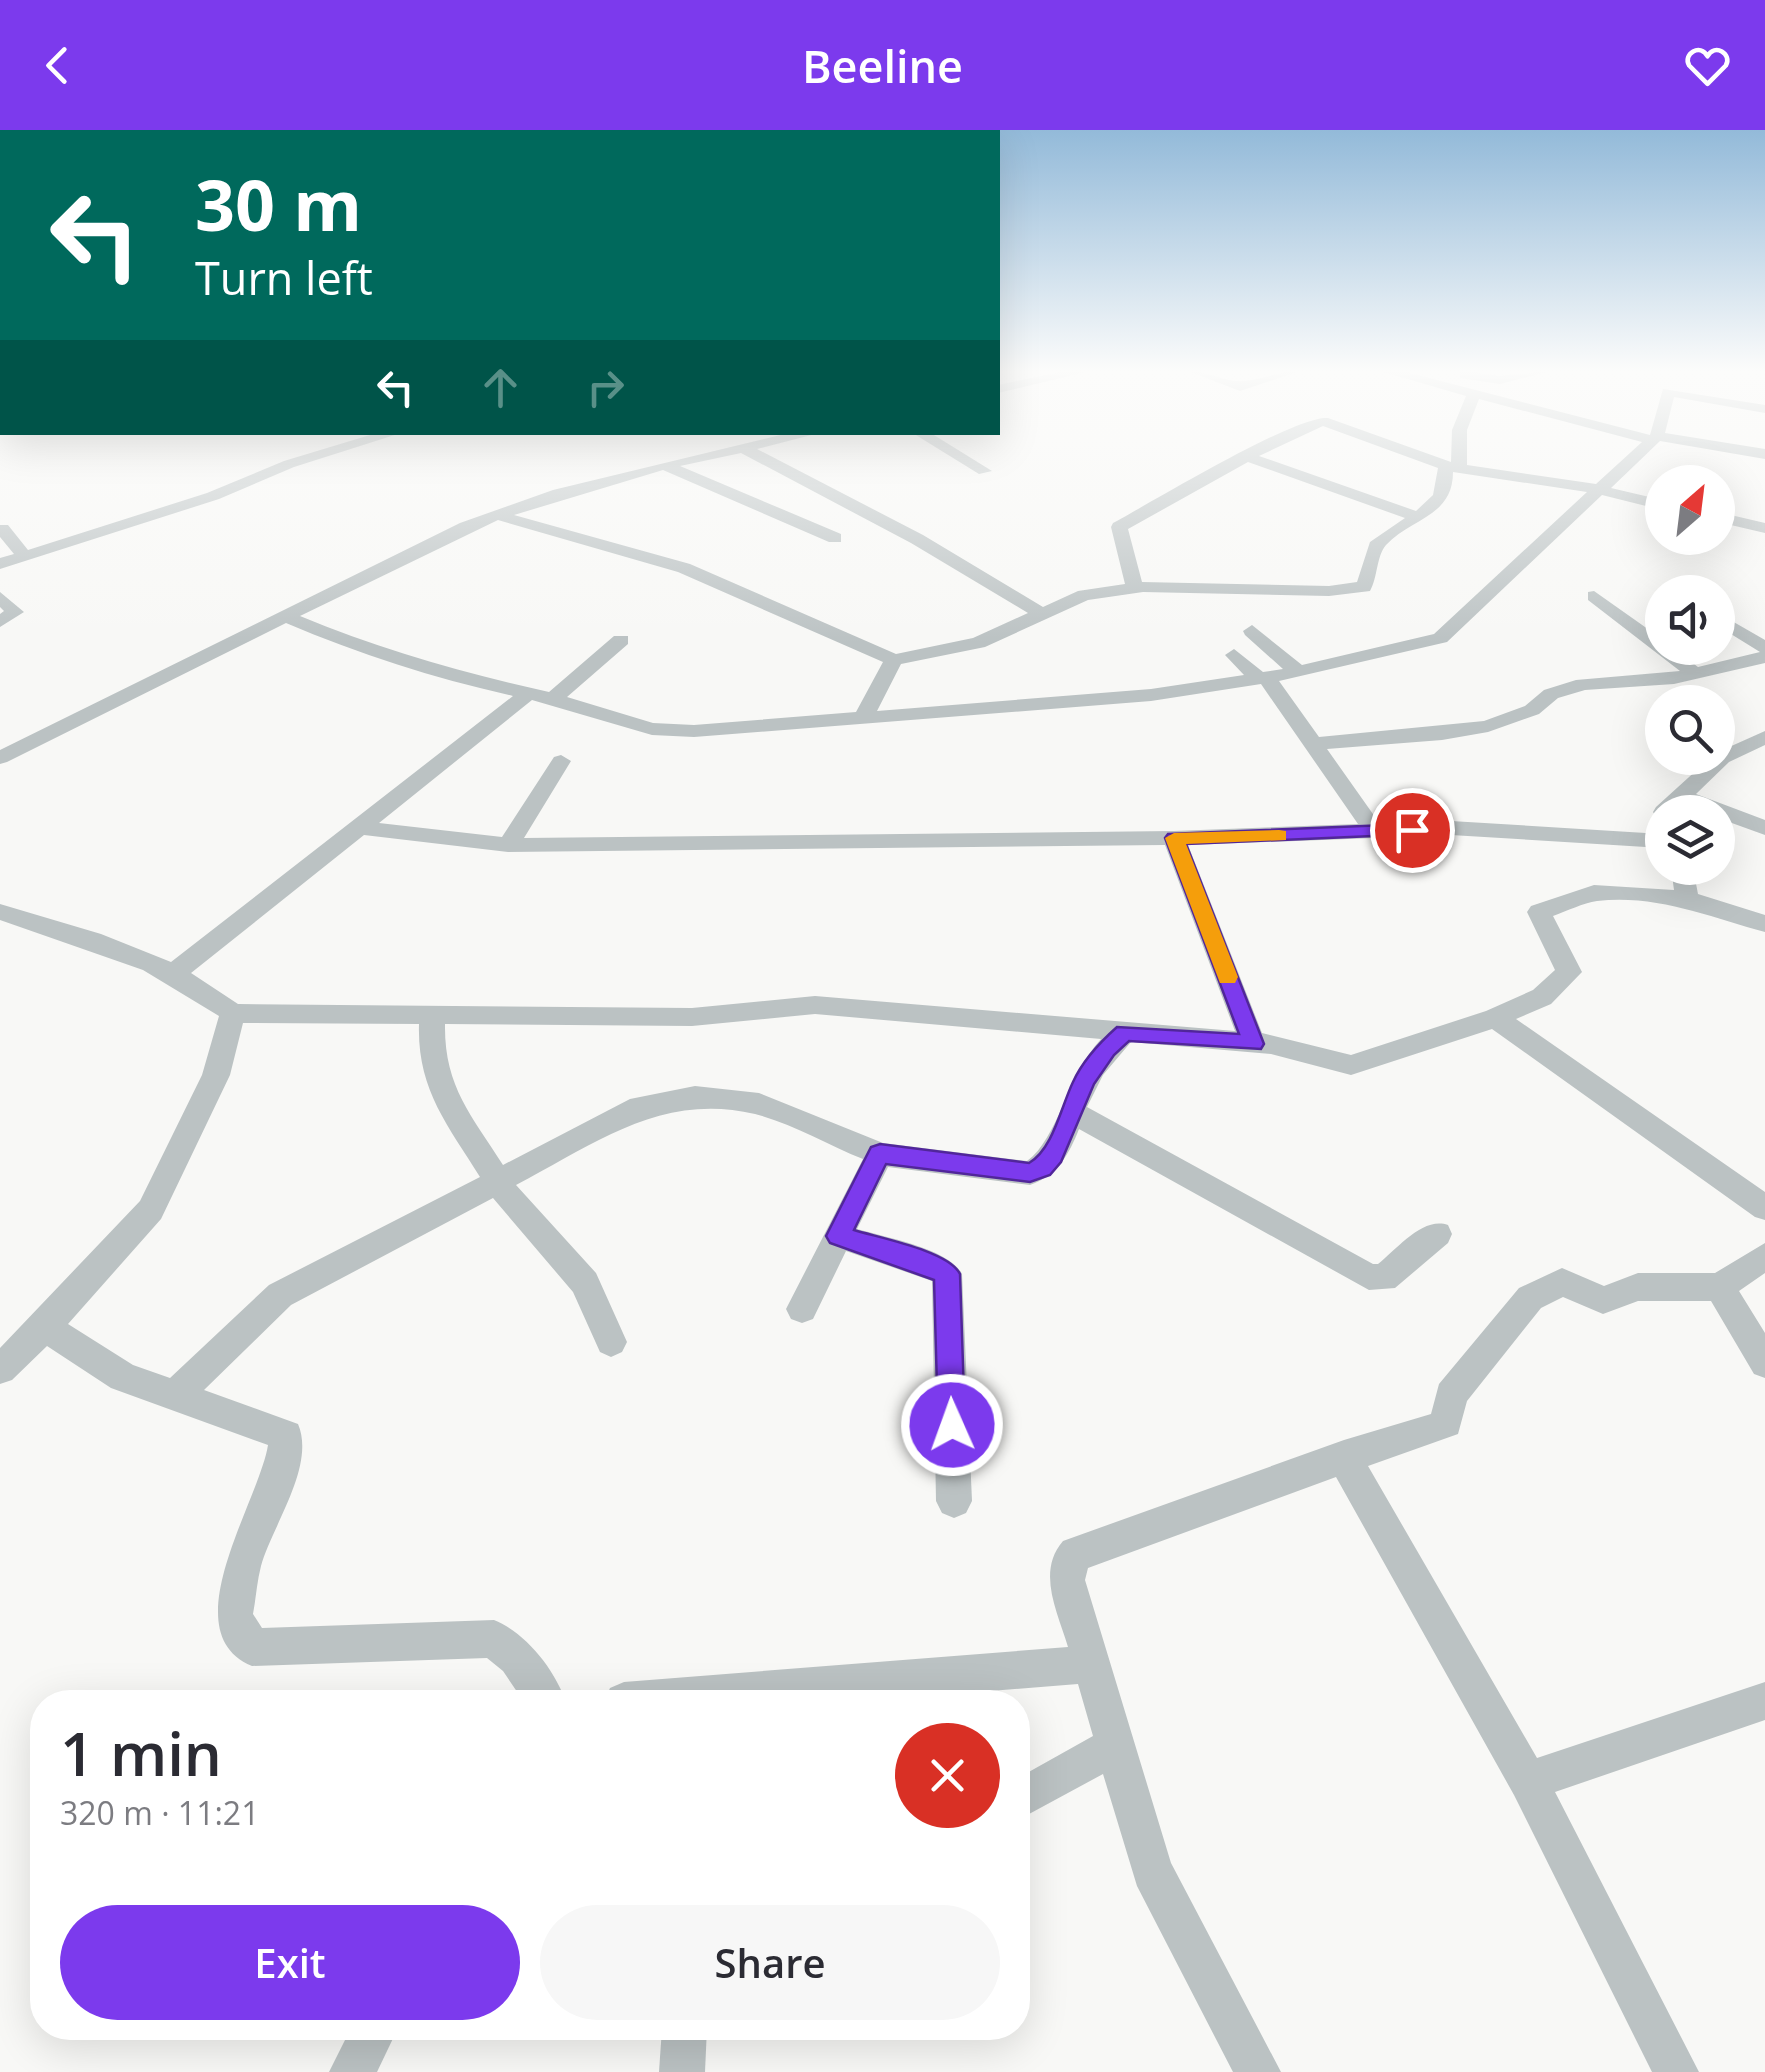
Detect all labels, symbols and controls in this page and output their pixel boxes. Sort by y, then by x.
text: Beeline [802,35,963,96]
icon: back [30,38,85,93]
icon: heart [1680,38,1735,93]
text: 30 m [195,156,362,252]
icon: left [30,170,160,300]
text: Turn left [195,247,373,308]
icon: left [368,360,423,415]
icon: ahead [473,360,528,415]
icon: right [578,360,633,415]
north arrow [1645,465,1735,555]
map controls [1645,465,1735,885]
button: sound [1645,575,1735,665]
button: search [1645,685,1735,775]
pin [1370,788,1455,873]
button: layers [1645,795,1735,885]
icon: arrive [1385,803,1440,858]
position arrow [900,1373,1004,1477]
text: 1 min [60,1712,222,1794]
button: close [895,1723,1000,1828]
text: 320 m · 11:21 [60,1791,259,1834]
button: Exit [60,1905,520,2020]
button: Share [540,1905,1000,2020]

